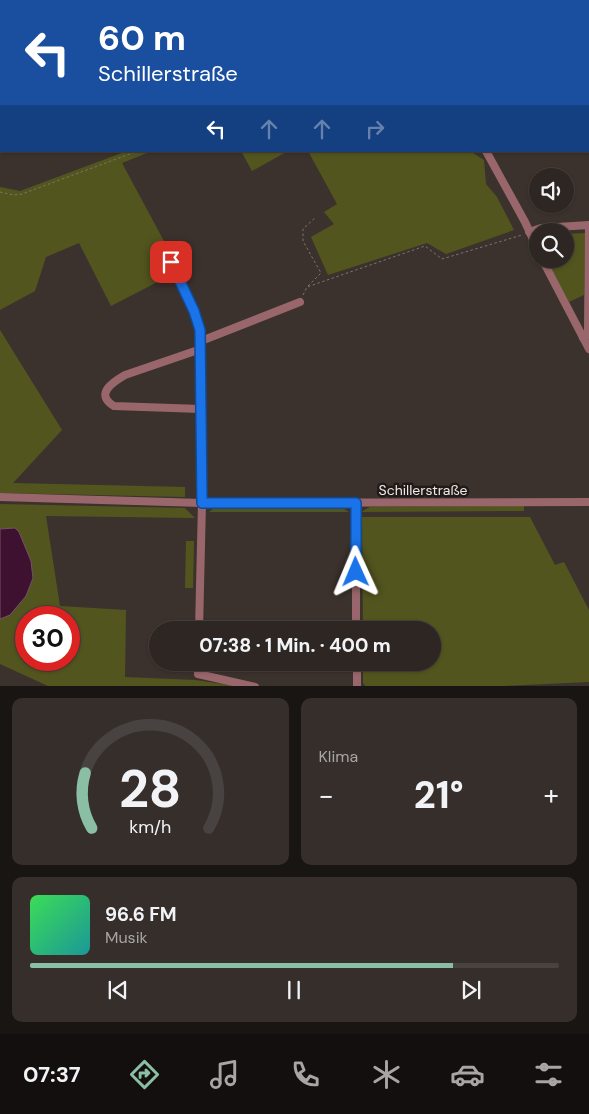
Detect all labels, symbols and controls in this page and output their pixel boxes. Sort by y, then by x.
text: 60 m [98,15,186,61]
icon: left [15,20,80,85]
text: Schillerstraße [98,59,238,88]
icon: left [202,115,230,143]
icon: ahead [255,115,283,143]
icon: ahead [308,115,336,143]
icon: right [361,115,389,143]
map controls [529,168,574,268]
button: sound [529,168,574,213]
button: search [529,223,574,268]
pin [150,241,192,283]
icon: arrive [157,248,185,276]
street label: Schillerstraße [379,481,468,499]
position arrow [329,545,381,597]
speed limit sign: 30 [15,606,80,671]
text: 07:38 · 1 Min. · 400 m [199,633,391,658]
text: Klima [319,746,358,767]
text: 28 [119,755,182,823]
text: 21° [414,770,464,820]
text: − [319,777,334,814]
text: + [544,777,559,814]
text: km/h [129,815,171,839]
text: 96.6 FM [105,902,177,927]
text: Musik [105,927,148,948]
icon: previous [104,976,132,1004]
icon: pause [280,976,308,1004]
icon: next [457,976,485,1004]
icon: directions [127,1057,162,1092]
icon: music [207,1057,242,1092]
icon: phone [288,1057,323,1092]
icon: climate [369,1057,404,1092]
icon: car [450,1057,485,1092]
icon: filters [531,1057,566,1092]
text: 07:37 [23,1060,81,1089]

